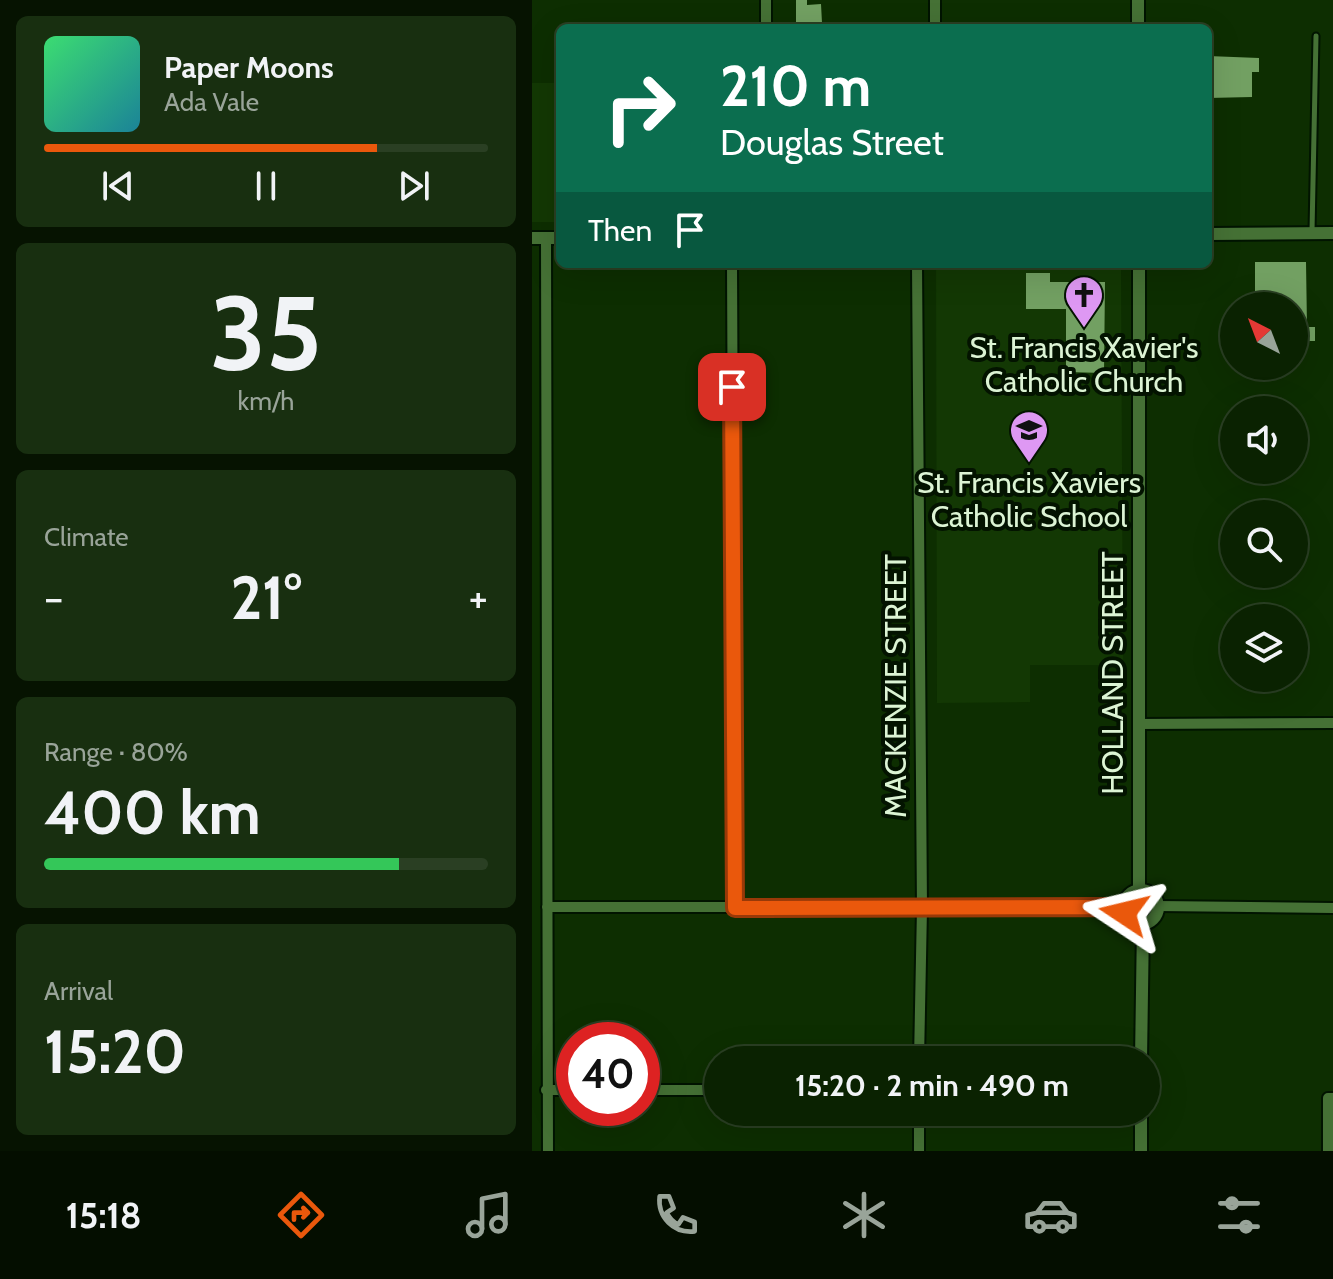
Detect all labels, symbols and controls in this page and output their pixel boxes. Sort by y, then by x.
text: Paper Moons [164,49,334,86]
text: 210 m [720,52,871,120]
icon: right [588,56,692,160]
text: Ada Vale [164,86,259,118]
text: Douglas Street [720,120,944,164]
icon: previous [96,164,140,208]
icon: pause [244,164,288,208]
icon: next [392,164,436,208]
icon: arrive [668,208,712,252]
text: Then [588,212,652,249]
text: 35 [210,270,322,396]
church icon: St. Francis Xavier's Catholic Church [1063,274,1105,329]
north arrow [1220,292,1308,380]
map controls [1220,292,1308,692]
place label: St. Francis Xavier's Catholic Church [970,329,1198,400]
pin [698,353,766,421]
icon: arrive [710,365,754,409]
text: km/h [238,385,294,417]
button: sound [1220,396,1308,484]
school or university icon: St. Francis Xaviers Catholic School [1008,409,1050,464]
place label: St. Francis Xaviers Catholic School [917,464,1141,535]
button: search [1220,500,1308,588]
text: Climate [44,521,129,553]
street label: HOLLAND STREET [1094,551,1131,795]
street label: MACKENZIE STREET [877,554,914,818]
text: 21° [230,561,302,634]
text: − [44,571,63,624]
text: + [469,571,488,624]
button: layers [1220,604,1308,692]
text: Range · 80% [44,736,188,768]
text: 400 km [44,776,261,849]
position arrow [1082,871,1166,955]
text: Arrival [44,975,113,1007]
text: 15:20 [44,1015,186,1088]
speed limit sign: 40 [556,1022,660,1126]
text: 15:20 · 2 min · 490 m [795,1067,1069,1104]
icon: directions [273,1187,329,1243]
icon: music [461,1187,517,1243]
icon: phone [648,1187,704,1243]
icon: climate [836,1187,892,1243]
icon: car [1023,1187,1079,1243]
icon: filters [1211,1187,1267,1243]
text: 15:18 [66,1193,141,1237]

